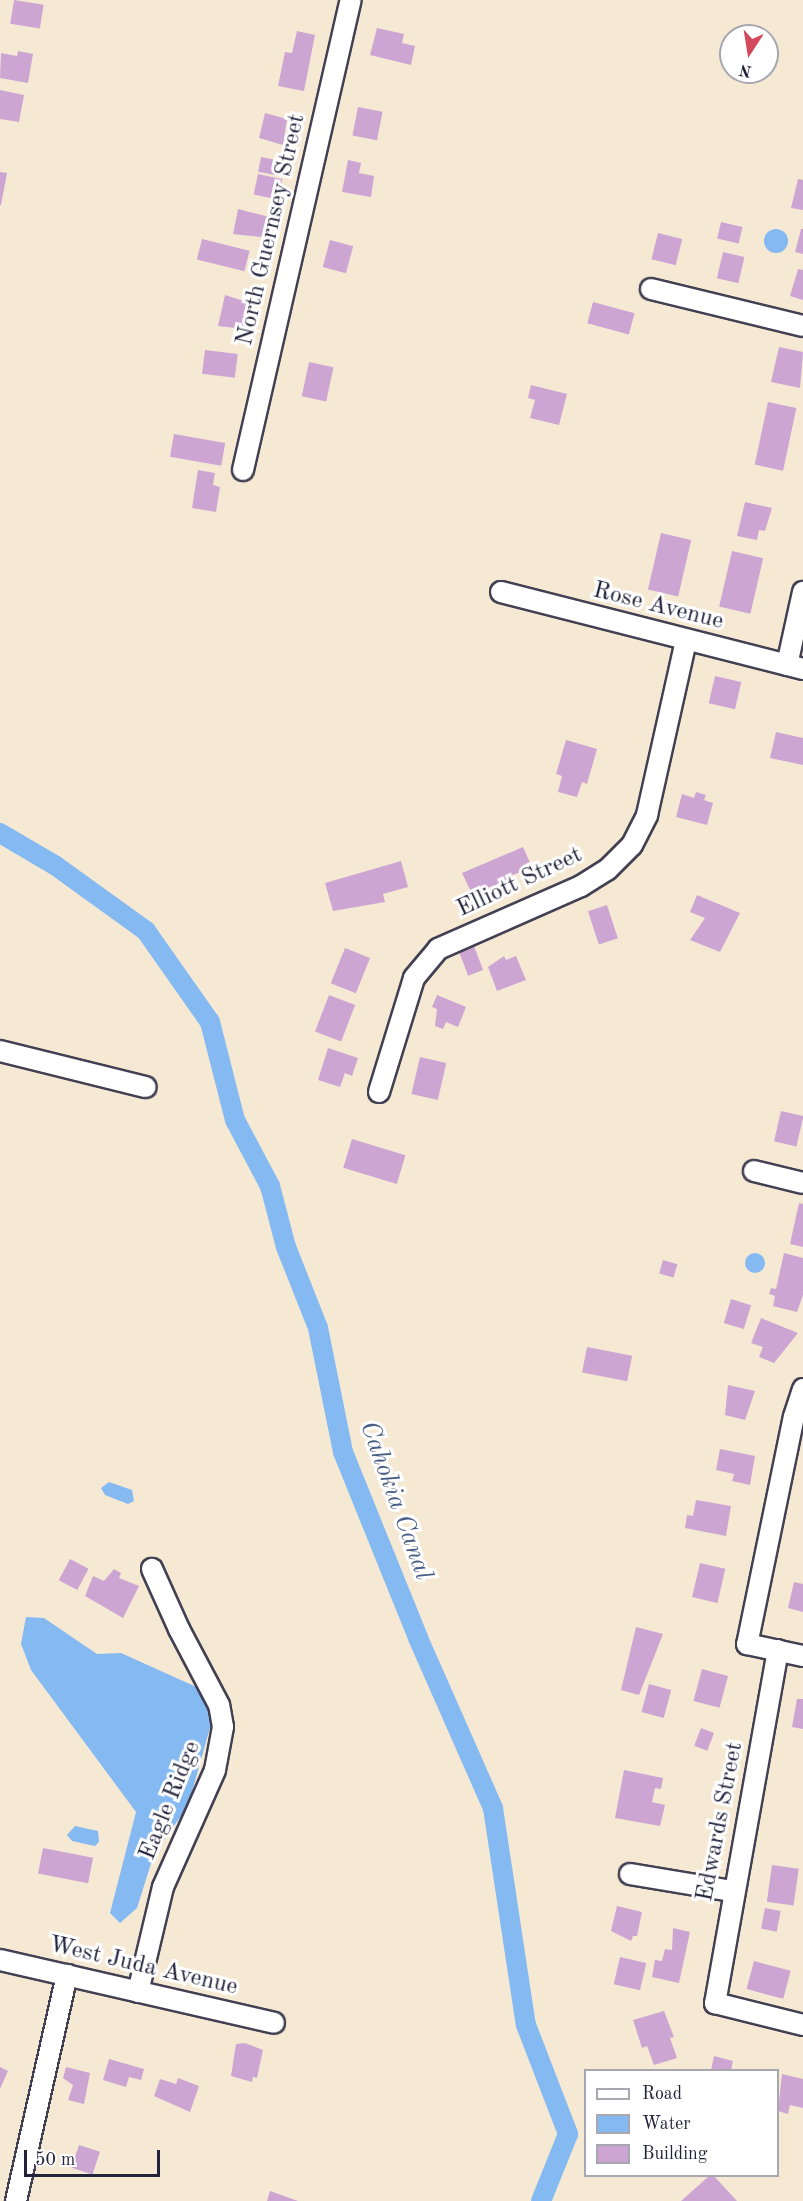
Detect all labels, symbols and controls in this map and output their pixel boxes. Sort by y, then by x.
north arrow [719,24,779,84]
text: N [738,61,753,79]
street label: North Guernsey Street [231,111,313,349]
street label: Rose Avenue [590,577,726,637]
street label: Elliott Street [453,841,587,925]
water label: Cahokia Canal [352,1417,438,1585]
street label: Eagle Ridge [134,1737,208,1865]
street label: Edwards Street [691,1740,751,1904]
street label: West Juda Avenue [46,1931,240,2003]
legend [584,2069,779,2177]
text: Road [642,2085,682,2103]
text: Water [642,2115,691,2133]
scale bar [27,2138,164,2176]
text: Building [642,2145,707,2163]
text: 50 m [35,2151,75,2169]

